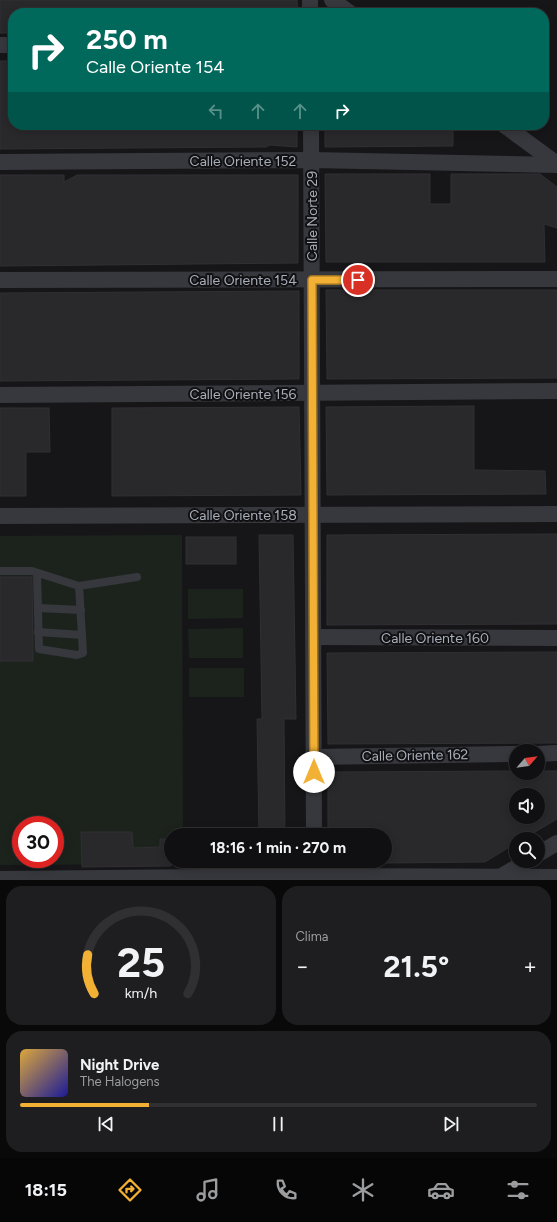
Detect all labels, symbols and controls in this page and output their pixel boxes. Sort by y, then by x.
text: 250 m [86,22,168,56]
icon: right [20,24,72,76]
text: Calle Oriente 154 [86,56,224,78]
icon: left [205,100,227,122]
icon: ahead [247,100,269,122]
icon: ahead [289,100,311,122]
icon: right [331,100,353,122]
street label: Calle Oriente 152 [190,153,296,170]
street label: Calle Norte 29 [304,171,321,261]
pin [341,263,375,297]
icon: arrive [347,269,369,291]
street label: Calle Oriente 154 [189,272,297,289]
street label: Calle Oriente 156 [190,386,297,403]
street label: Calle Oriente 158 [189,507,297,524]
street label: Calle Oriente 160 [381,630,489,647]
north arrow [509,744,545,780]
map controls [509,744,545,868]
street label: Calle Oriente 162 [362,746,468,765]
position arrow [293,751,335,793]
button: sound [509,788,545,824]
speed limit sign: 30 [12,816,64,868]
button: search [509,832,545,868]
text: 18:16 · 1 min · 270 m [210,839,346,857]
text: Clima [296,929,328,944]
text: 25 [117,936,165,986]
text: 21.5° [383,948,449,985]
text: − [296,953,309,980]
text: + [523,953,537,980]
text: km/h [124,983,157,1001]
text: Night Drive [80,1056,159,1074]
text: The Halogens [80,1074,160,1089]
icon: previous [95,1113,117,1135]
icon: pause [267,1113,289,1135]
icon: next [440,1113,462,1135]
icon: directions [116,1176,144,1204]
icon: music [194,1176,222,1204]
icon: phone [272,1176,300,1204]
icon: climate [349,1176,377,1204]
icon: car [427,1176,455,1204]
icon: filters [504,1176,532,1204]
text: 18:15 [25,1179,67,1201]

